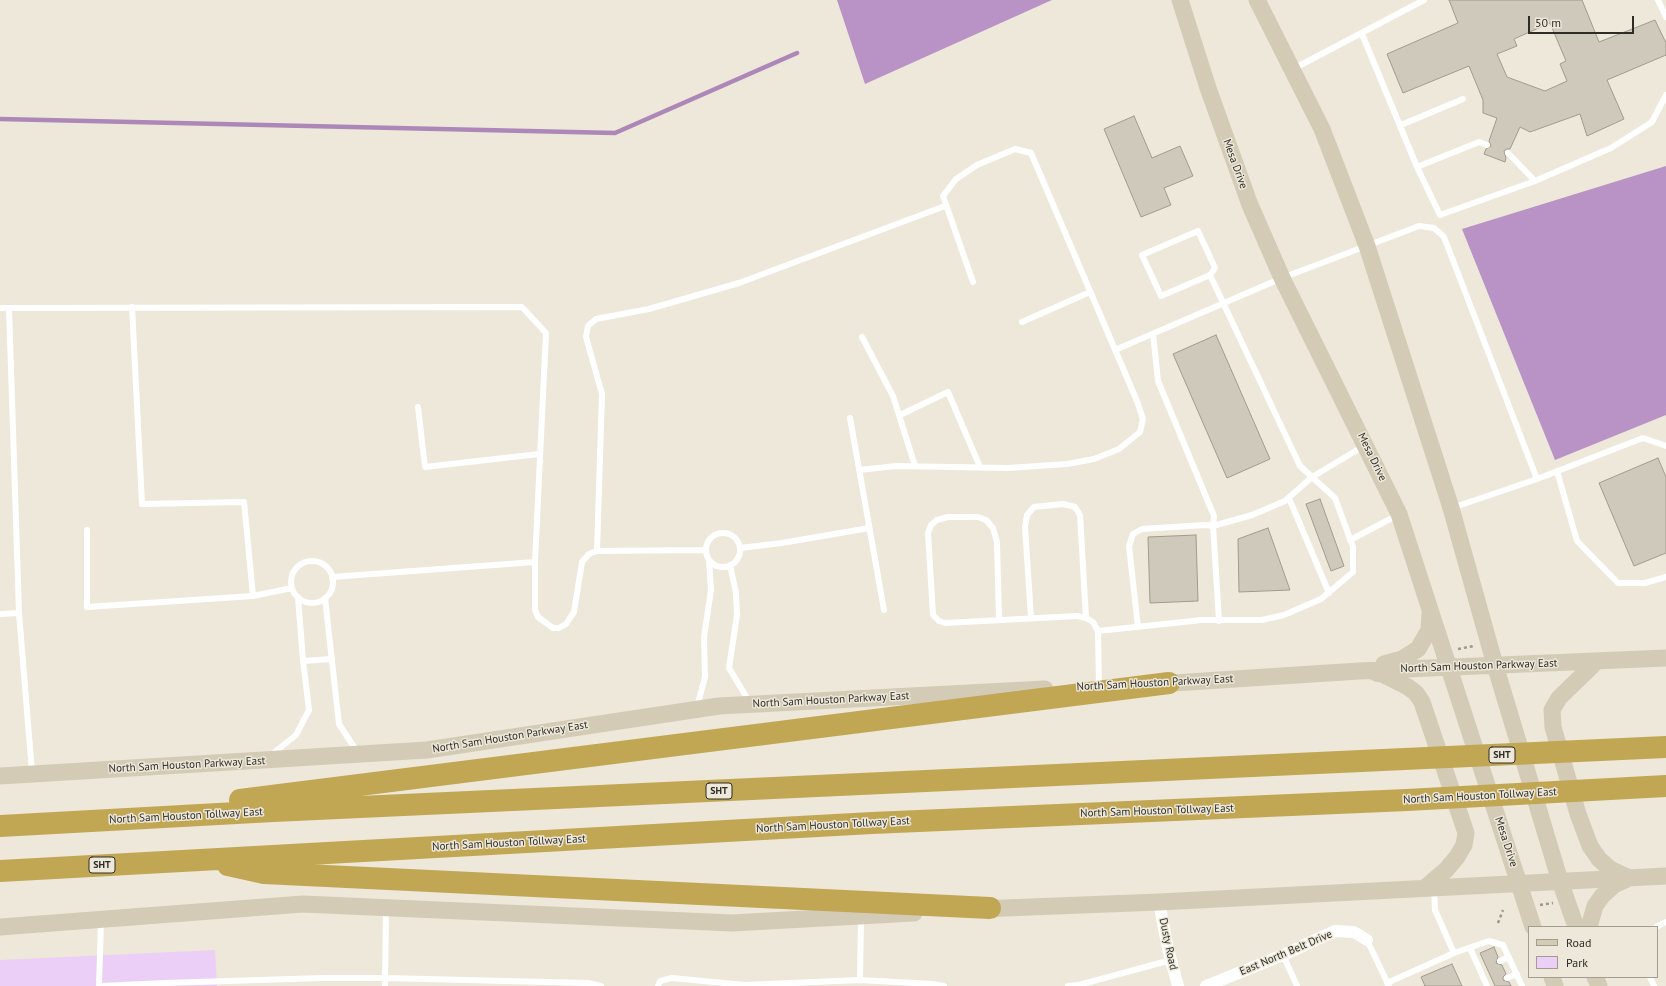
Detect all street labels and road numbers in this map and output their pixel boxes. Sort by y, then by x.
street label: Mesa Drive [1220,137,1250,191]
street label: Mesa Drive [1355,431,1389,483]
street label: North Sam Houston Parkway East [1400,657,1558,675]
street label: North Sam Houston Parkway East [1076,672,1234,694]
street label: North Sam Houston Parkway East [752,689,910,711]
street label: North Sam Houston Parkway East [431,718,589,756]
road number: SHT [1489,747,1515,763]
street label: North Sam Houston Parkway East [108,754,266,776]
road number: SHT [706,783,732,799]
street label: North Sam Houston Tollway East [1403,785,1557,807]
street label: North Sam Houston Tollway East [1080,802,1234,820]
street label: North Sam Houston Tollway East [109,805,263,827]
street label: North Sam Houston Tollway East [756,814,910,836]
street label: Mesa Drive [1492,815,1520,869]
street label: North Sam Houston Tollway East [432,832,586,854]
road number: SHT [89,857,115,873]
street label: Dusty Road [1156,917,1180,971]
street label: East North Belt Drive [1238,928,1334,978]

